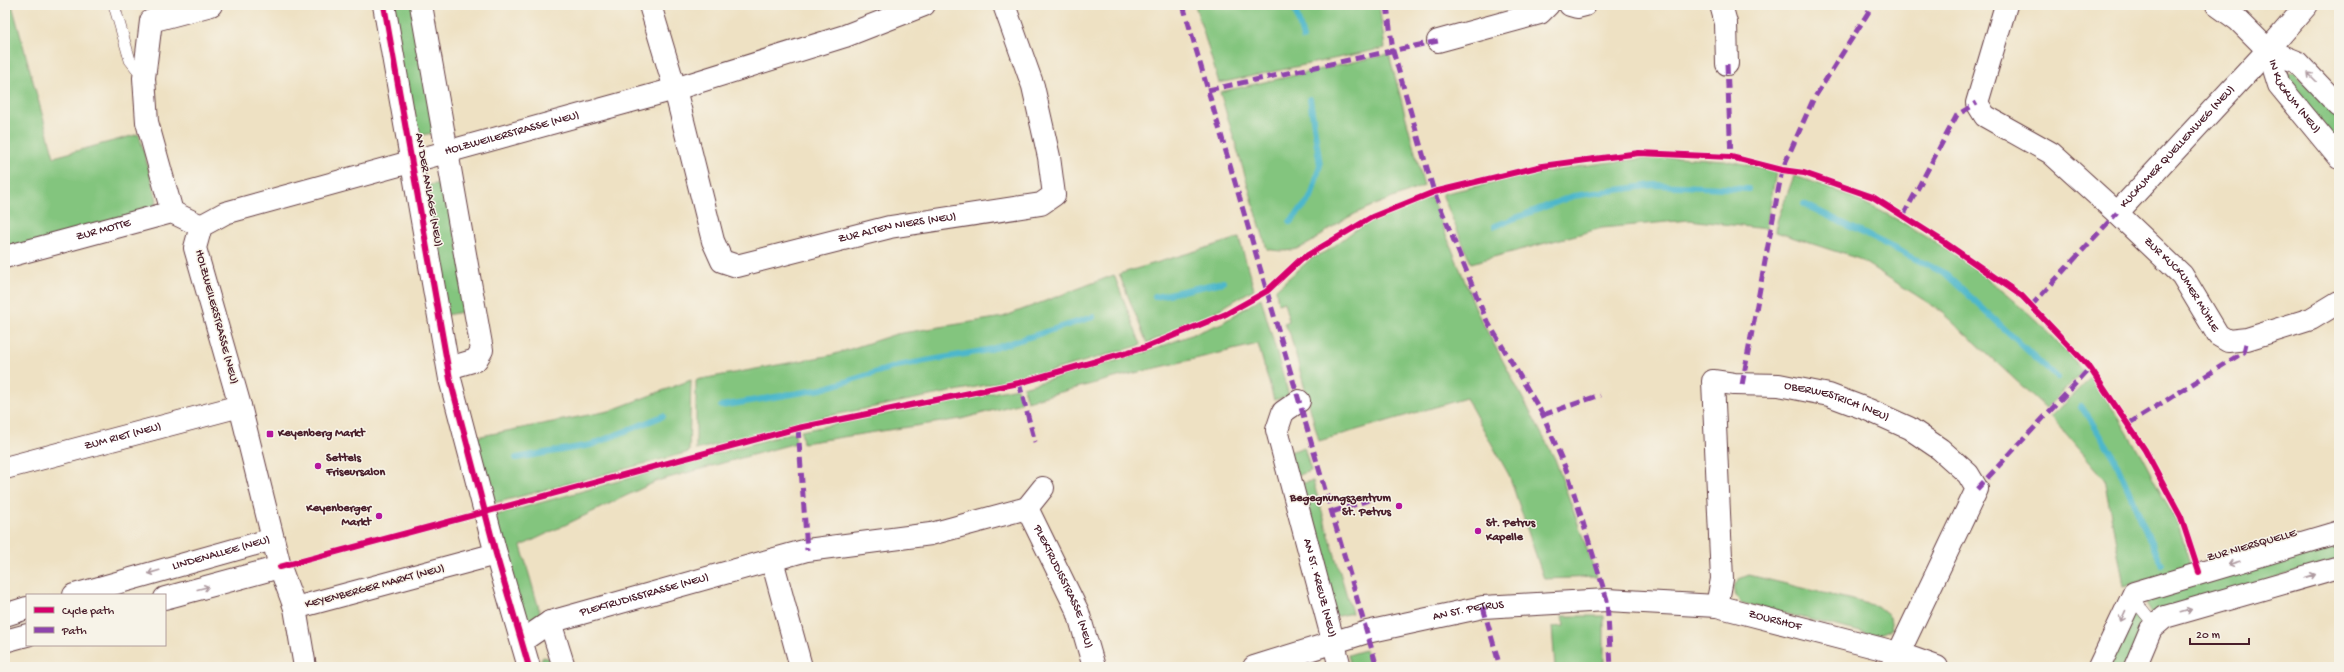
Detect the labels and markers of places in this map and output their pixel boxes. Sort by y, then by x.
place label: Keyenberg Markt [277,427,366,441]
marker: Keyenberg Markt [265,429,275,439]
place label: Settels Friseursalon [325,452,385,480]
marker: Settels Friseursalon [313,461,323,471]
place label: Begegnungszentrum St. Petrus [1289,492,1392,520]
marker: Begegnungszentrum St. Petrus [1394,501,1404,511]
place label: Keyenberger Markt [305,502,373,530]
marker: Keyenberger Markt [374,511,384,521]
place label: St. Petrus Kapelle [1485,517,1536,545]
marker: St. Petrus Kapelle [1473,526,1483,536]

